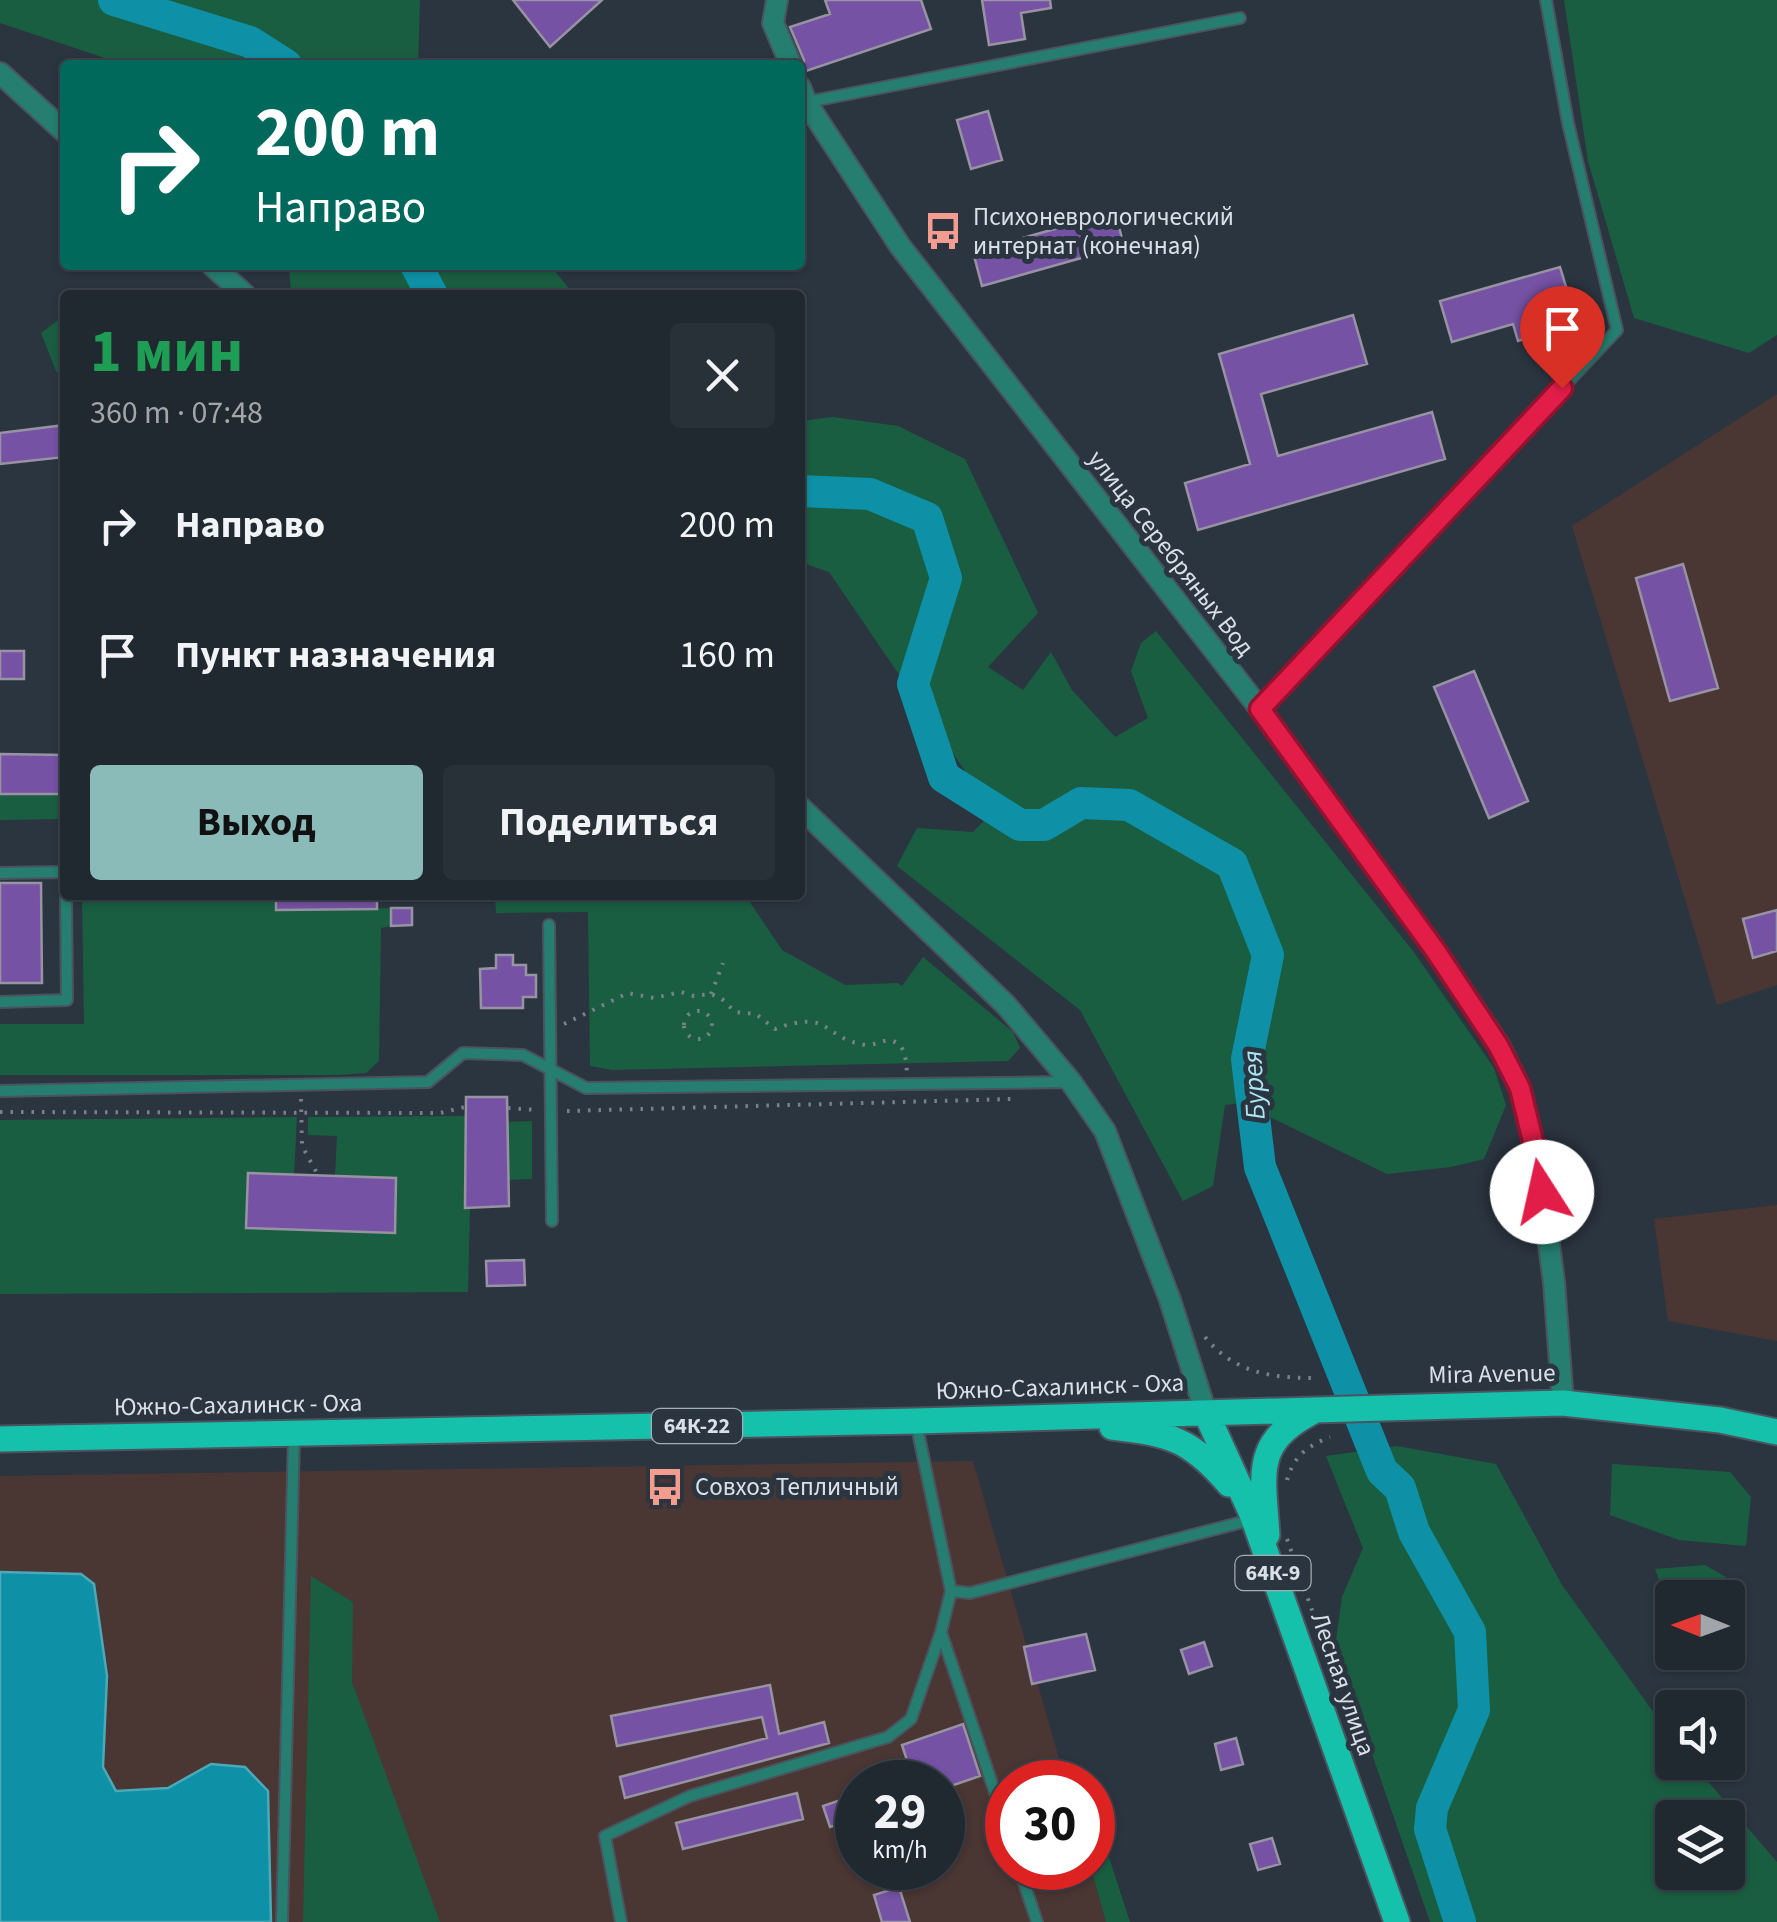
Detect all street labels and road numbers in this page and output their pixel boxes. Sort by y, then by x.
street label: улица Серебряных Вод [1079,442,1263,664]
street label: Mira Avenue [1428,1355,1556,1393]
street label: Южно-Сахалинск - Оха [935,1365,1185,1409]
street label: Южно-Сахалинск - Оха [113,1385,363,1425]
road number: 64К-22 [652,1409,742,1443]
road number: 64К-9 [1236,1556,1310,1590]
street label: Лесная улица [1302,1607,1384,1761]

